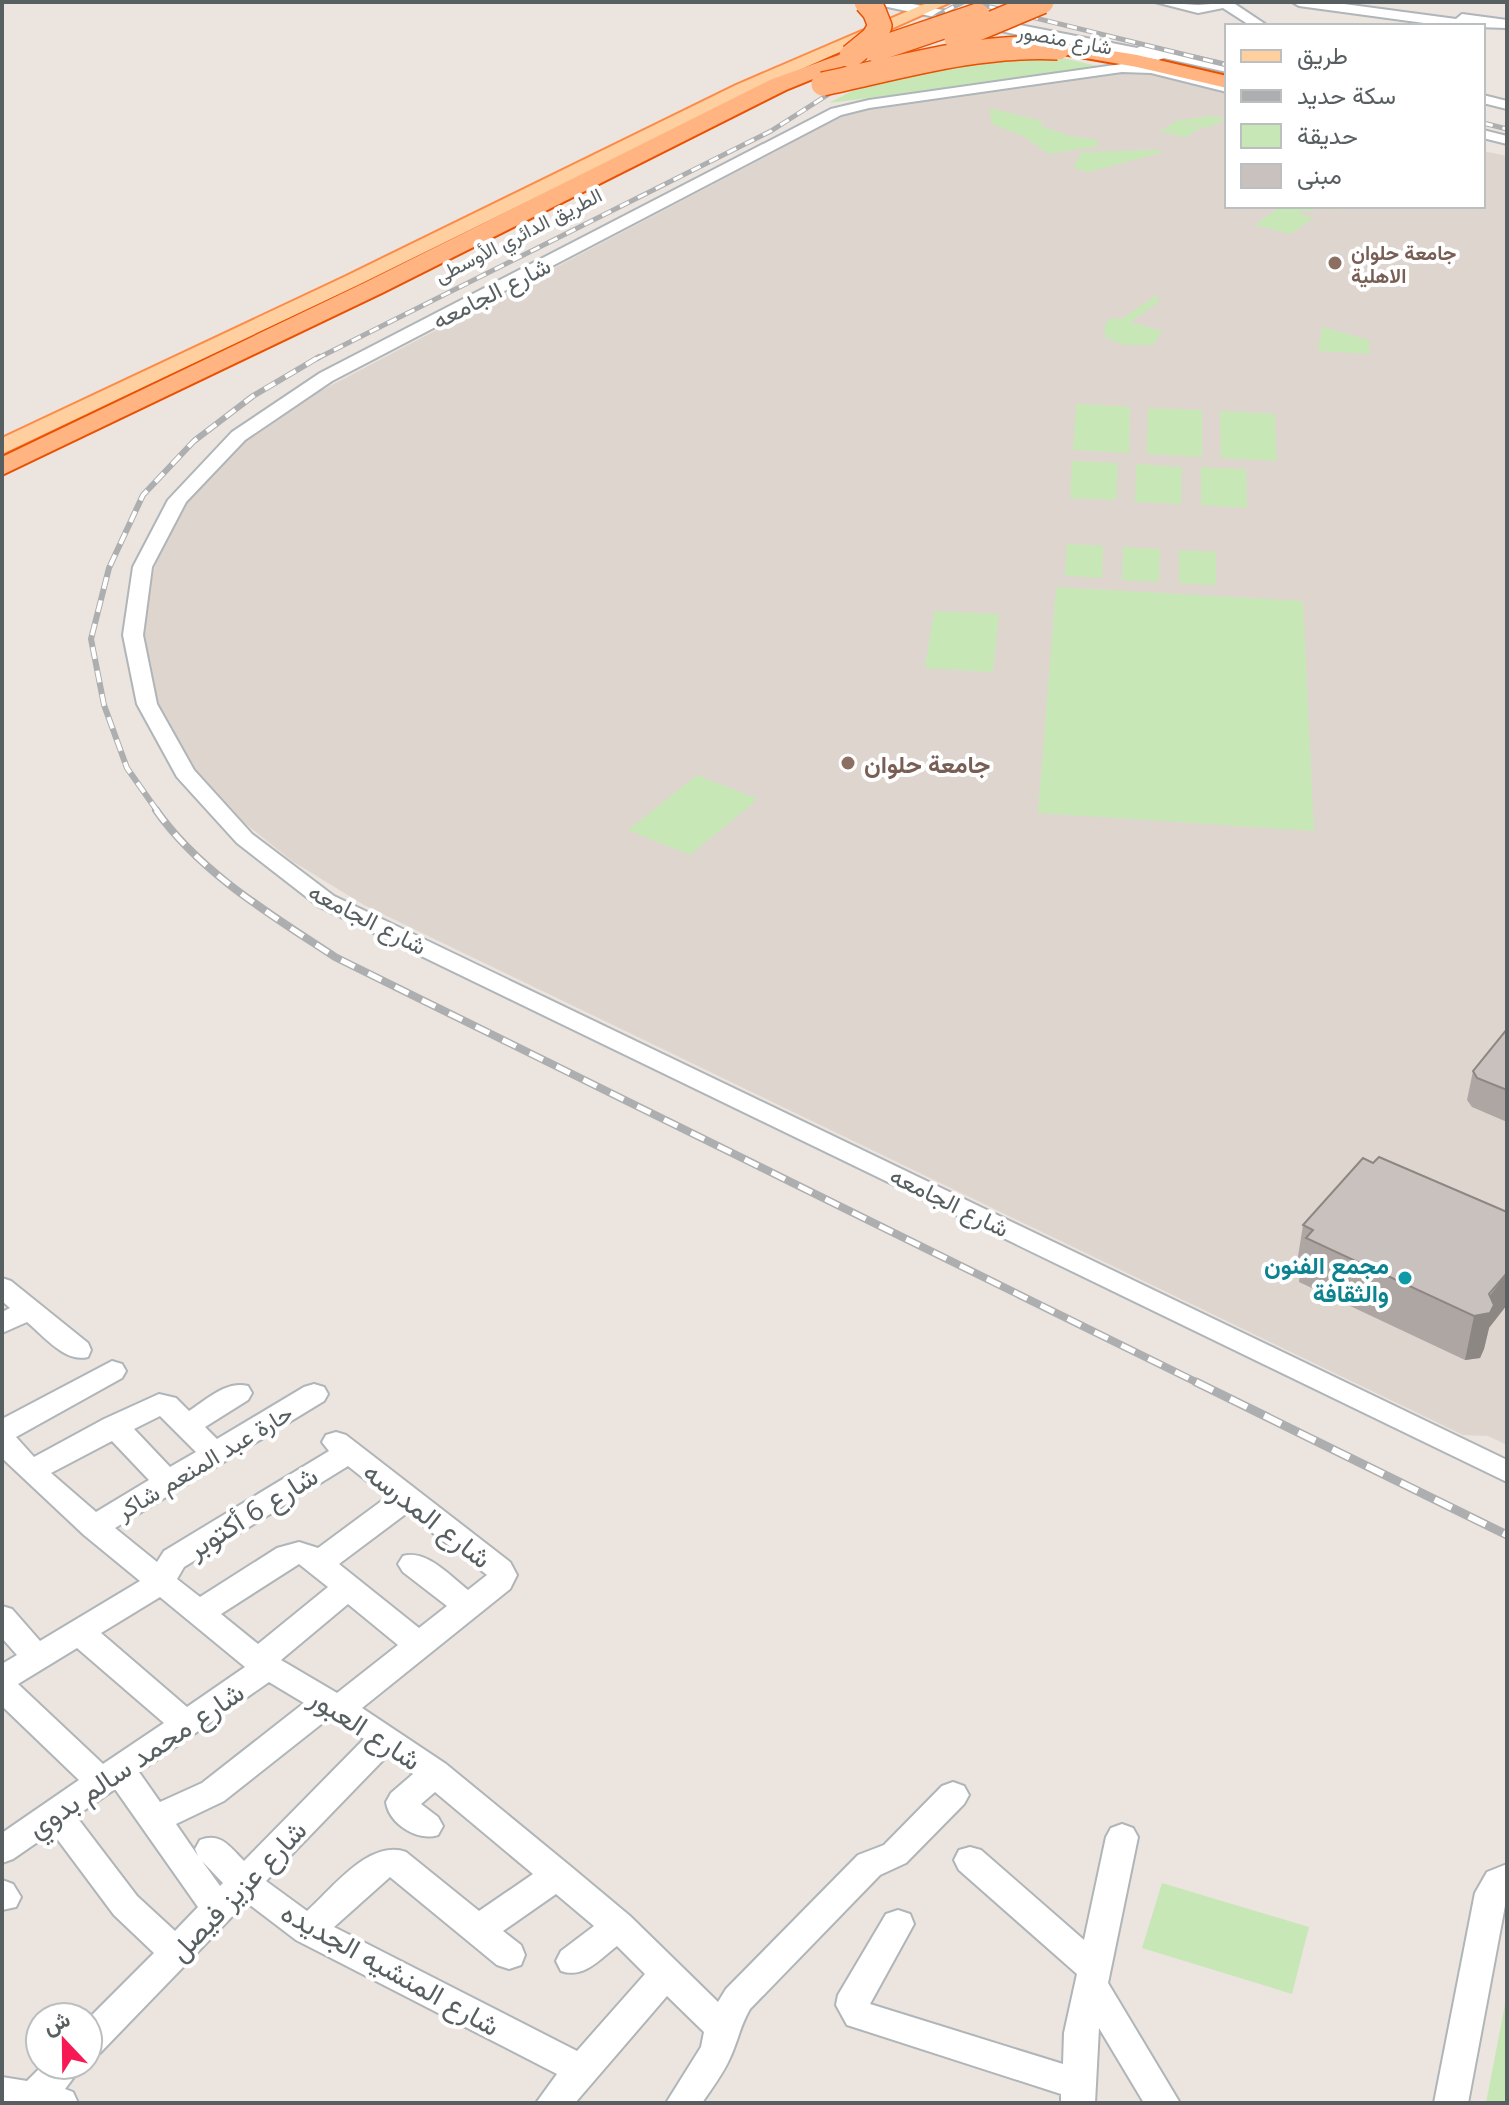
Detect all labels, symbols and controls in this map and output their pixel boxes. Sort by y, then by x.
street label: شارع منصور [1014,17,1114,62]
legend [1225,24,1485,208]
text: طريق [1297,38,1348,71]
text: سكة حديد [1297,78,1396,111]
text: حديقة [1297,118,1358,151]
text: مبنى [1297,158,1342,191]
street label: الطريق الدائري الأوسطى [430,181,608,292]
place label: جامعة حلوان الاهلية [1351,239,1456,289]
street label: شارع الجامعه [426,248,556,337]
marker: جامعة حلوان الاهلية [1326,254,1344,272]
place label: جامعة حلوان [864,747,990,780]
marker: جامعة حلوان [839,754,857,772]
street label: شارع الجامعه [303,874,433,963]
street label: شارع الجامعه [885,1158,1015,1245]
place label: مجمع الفنون والثقافة [1264,1248,1389,1309]
marker: مجمع الفنون والثقافة [1396,1269,1414,1287]
street label: حارة عبد المنعم شاكر [109,1395,299,1528]
street label: شارع المدرسه [355,1452,500,1577]
street label: شارع 6 أكتوبر [179,1456,325,1568]
street label: شارع محمد سالم بدوي [19,1672,254,1850]
street label: شارع العبور [301,1677,429,1779]
street label: شارع عزيز فيصل [160,1811,315,1970]
street label: شارع المنشيه الجديده [274,1892,507,2045]
north arrow [24,2001,104,2081]
text: ش [38,2003,74,2040]

